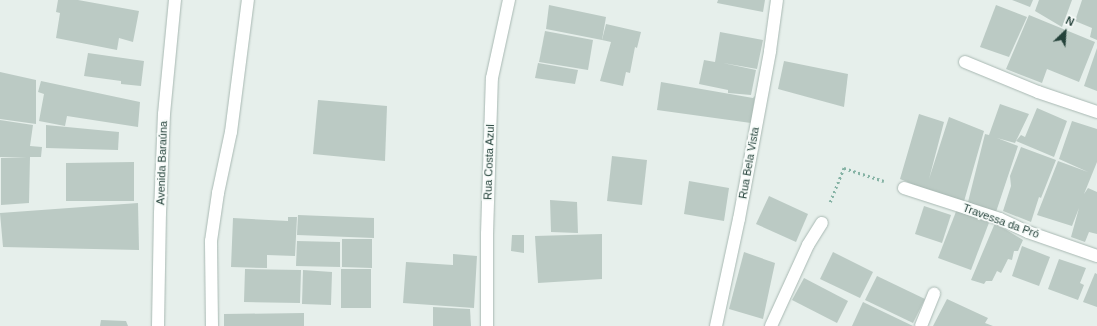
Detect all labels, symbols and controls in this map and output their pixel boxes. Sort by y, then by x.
north arrow [1045,12,1085,52]
text: N [1064,14,1076,28]
street label: Avenida Baraúna [154,121,170,205]
street label: Rua Costa Azul [481,124,497,200]
street label: Rua Bela Vista [736,126,762,200]
street label: Travessa da Pró [961,201,1041,241]

